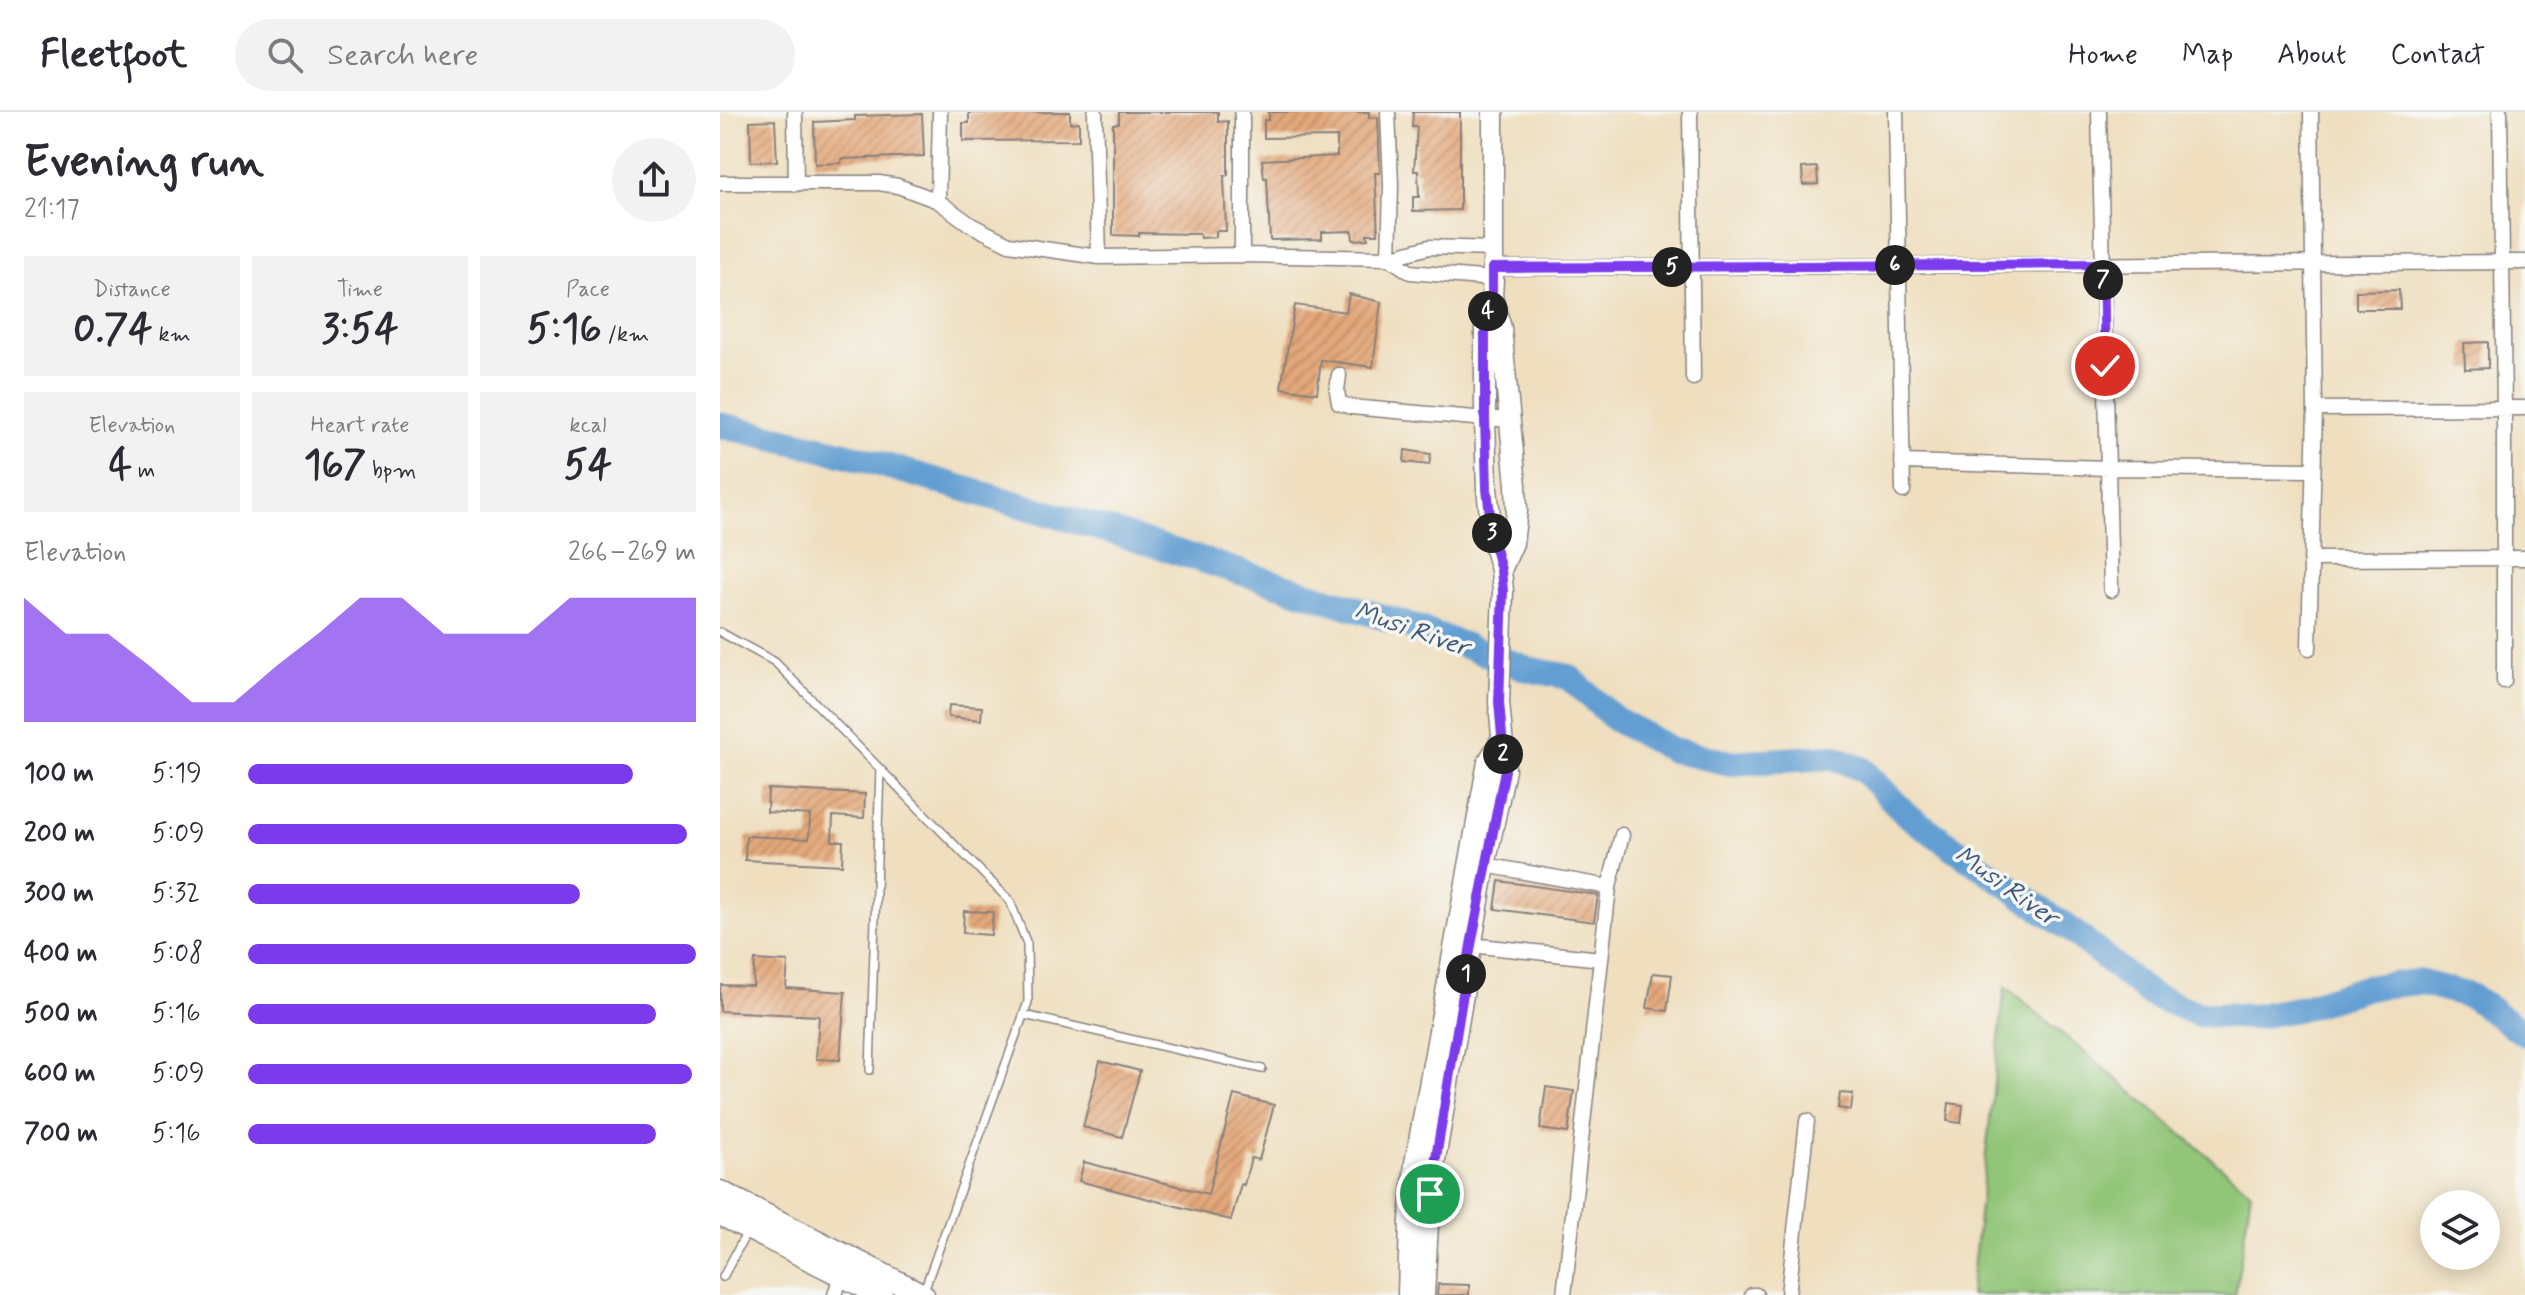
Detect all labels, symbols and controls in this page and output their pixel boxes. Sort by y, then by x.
search box [235,19,795,91]
text: Fleetfoot [40,31,187,80]
icon: search [263,33,307,77]
text: Search here [327,36,478,75]
text: Home [2068,37,2138,74]
text: Map [2182,37,2233,74]
text: About [2277,37,2346,74]
text: Contact [2390,37,2485,74]
text: Evening run [24,134,264,192]
button: share [612,138,696,222]
text: 21:17 [24,193,80,227]
pin: 6 [1875,245,1915,285]
pin: 5 [1652,247,1692,287]
text: 6 [1889,251,1901,279]
text: 5 [1665,253,1679,281]
pin: 7 [2083,260,2123,300]
text: 7 [2096,266,2110,294]
text: Distance [93,276,171,304]
text: Time [337,276,383,304]
text: Pace [566,276,610,304]
pin: 4 [1468,291,1508,331]
text: 4 [1482,297,1494,325]
text: 0.74 [73,304,153,356]
text: 3:54 [321,304,399,356]
text: 5:16 [527,304,602,356]
text: km [153,321,191,349]
text: /km [602,321,649,349]
pin [2071,332,2139,400]
icon: check [2083,344,2127,388]
text: Elevation [89,412,175,440]
text: Heart rate [311,412,409,440]
text: kcal [570,412,606,440]
text: 4 [109,440,132,492]
text: 167 [304,440,366,492]
text: 54 [564,440,612,492]
text: m [132,457,155,485]
text: bpm [366,457,416,485]
pin: 3 [1472,513,1512,553]
text: 3 [1487,519,1497,547]
text: Elevation [24,536,126,570]
text: 266–269 m [568,536,696,570]
water label: Musi River [1350,595,1476,666]
pin: 2 [1483,734,1523,774]
text: 2 [1498,740,1508,768]
text: 100 m [24,757,94,791]
text: 5:19 [152,757,202,791]
text: 200 m [24,817,95,851]
text: 5:09 [152,817,205,851]
water label: Musi River [1948,839,2067,936]
text: 300 m [24,877,94,911]
text: 5:32 [152,877,200,911]
text: 400 m [24,937,97,971]
text: 5:08 [152,937,203,971]
pin: 1 [1446,954,1486,994]
text: 1 [1461,960,1471,988]
text: 500 m [24,997,98,1031]
text: 5:16 [152,997,201,1031]
text: 600 m [24,1057,96,1091]
text: 5:09 [152,1057,205,1091]
text: 700 m [24,1117,98,1151]
text: 5:16 [152,1117,201,1151]
pin [1396,1160,1464,1228]
icon: arrive [1408,1172,1452,1216]
map controls [2420,1190,2500,1270]
button: layers [2420,1190,2500,1270]

